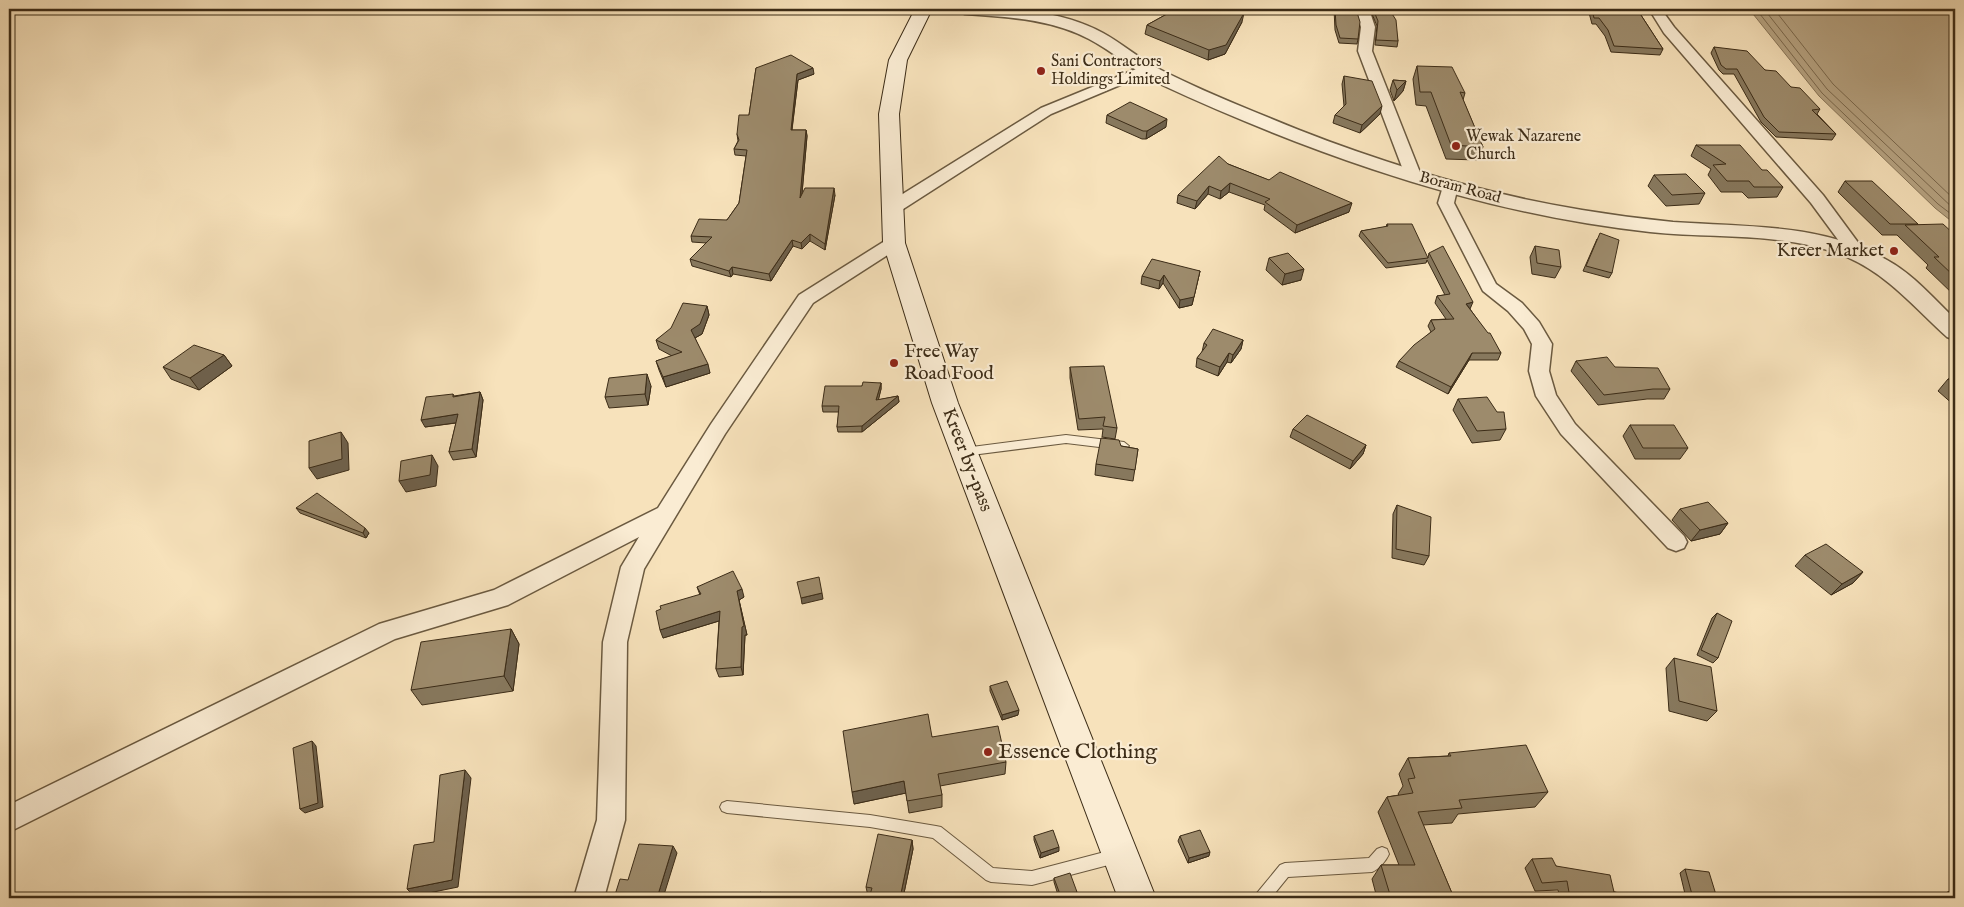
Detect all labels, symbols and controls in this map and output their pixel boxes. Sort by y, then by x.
place label: Sani Contractors Holdings Limited [1051,52,1171,90]
marker: Sani Contractors Holdings Limited [1035,65,1047,77]
place label: Wewak Nazarene Church [1466,127,1581,165]
marker: Wewak Nazarene Church [1450,140,1462,152]
street label: Boram Road [1417,167,1504,209]
place label: Kreer Market [1776,239,1884,263]
marker: Kreer Market [1888,245,1900,257]
place label: Free Way Road Food [904,340,994,386]
marker: Free Way Road Food [888,357,900,369]
street label: Kreer by-pass [936,405,998,515]
place label: Essence Clothing [998,738,1158,766]
marker: Essence Clothing [982,746,994,758]

